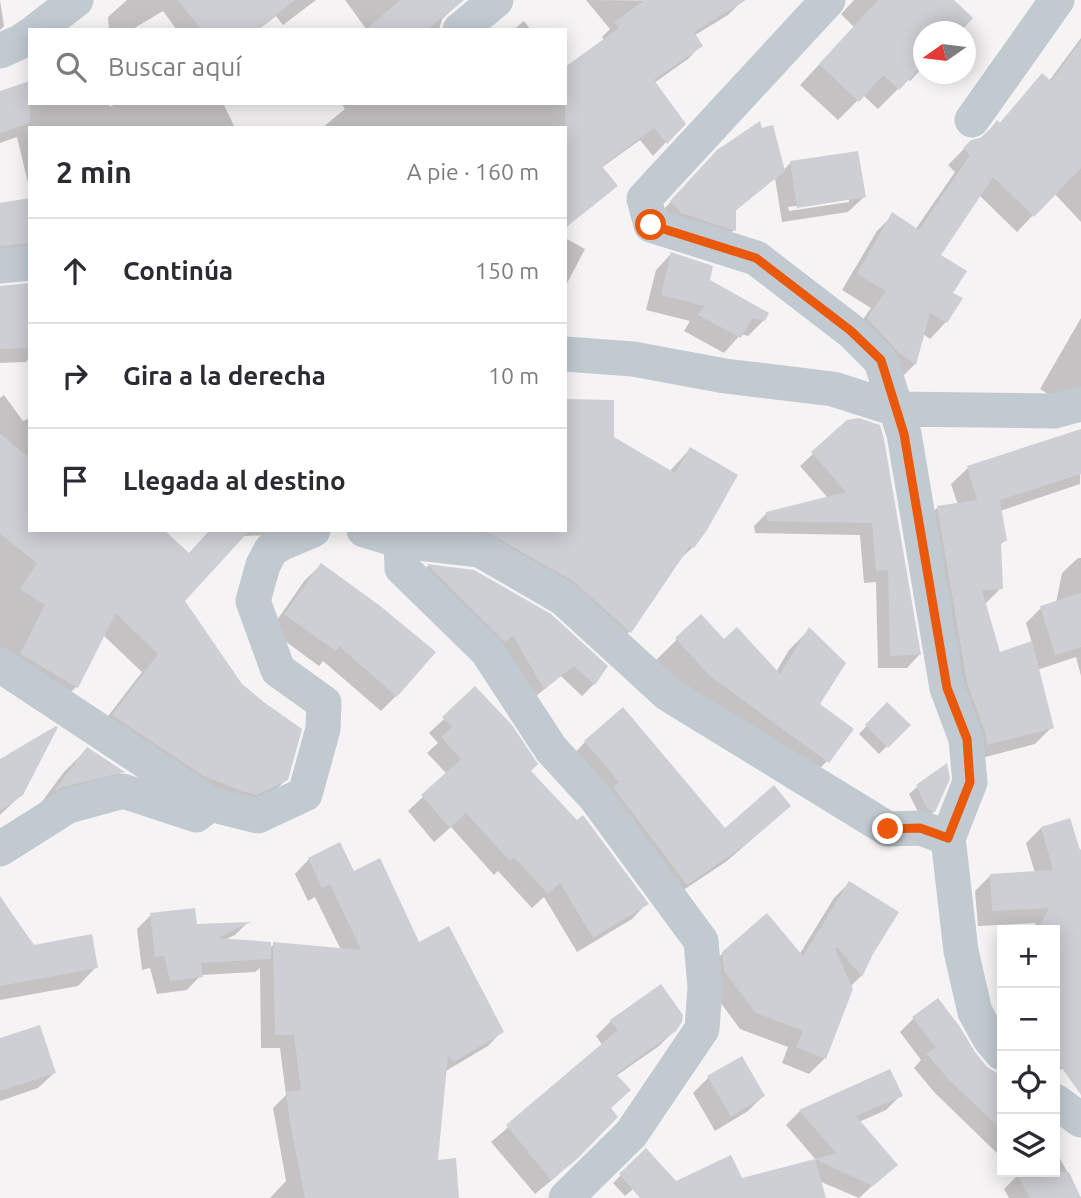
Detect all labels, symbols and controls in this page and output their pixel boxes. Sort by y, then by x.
north arrow [913,21,976,84]
search box [28,28,567,105]
icon: search [52,48,90,86]
text: Buscar aquí [108,52,242,81]
text: 2 min [56,155,132,189]
text: A pie · 160 m [407,159,539,184]
route start [635,209,666,240]
icon: ahead [56,252,94,290]
text: Continúa [123,256,233,285]
text: 150 m [475,258,539,283]
icon: right [56,357,94,395]
text: Gira a la derecha [123,361,326,390]
text: 10 m [488,363,539,388]
icon: arrive [56,462,94,500]
text: Llegada al destino [123,466,346,495]
route end [872,813,903,844]
map controls [997,925,1060,1177]
button: + [997,925,1060,988]
button: − [997,988,1060,1051]
button: locate [997,1051,1060,1114]
button: layers [997,1114,1060,1177]

